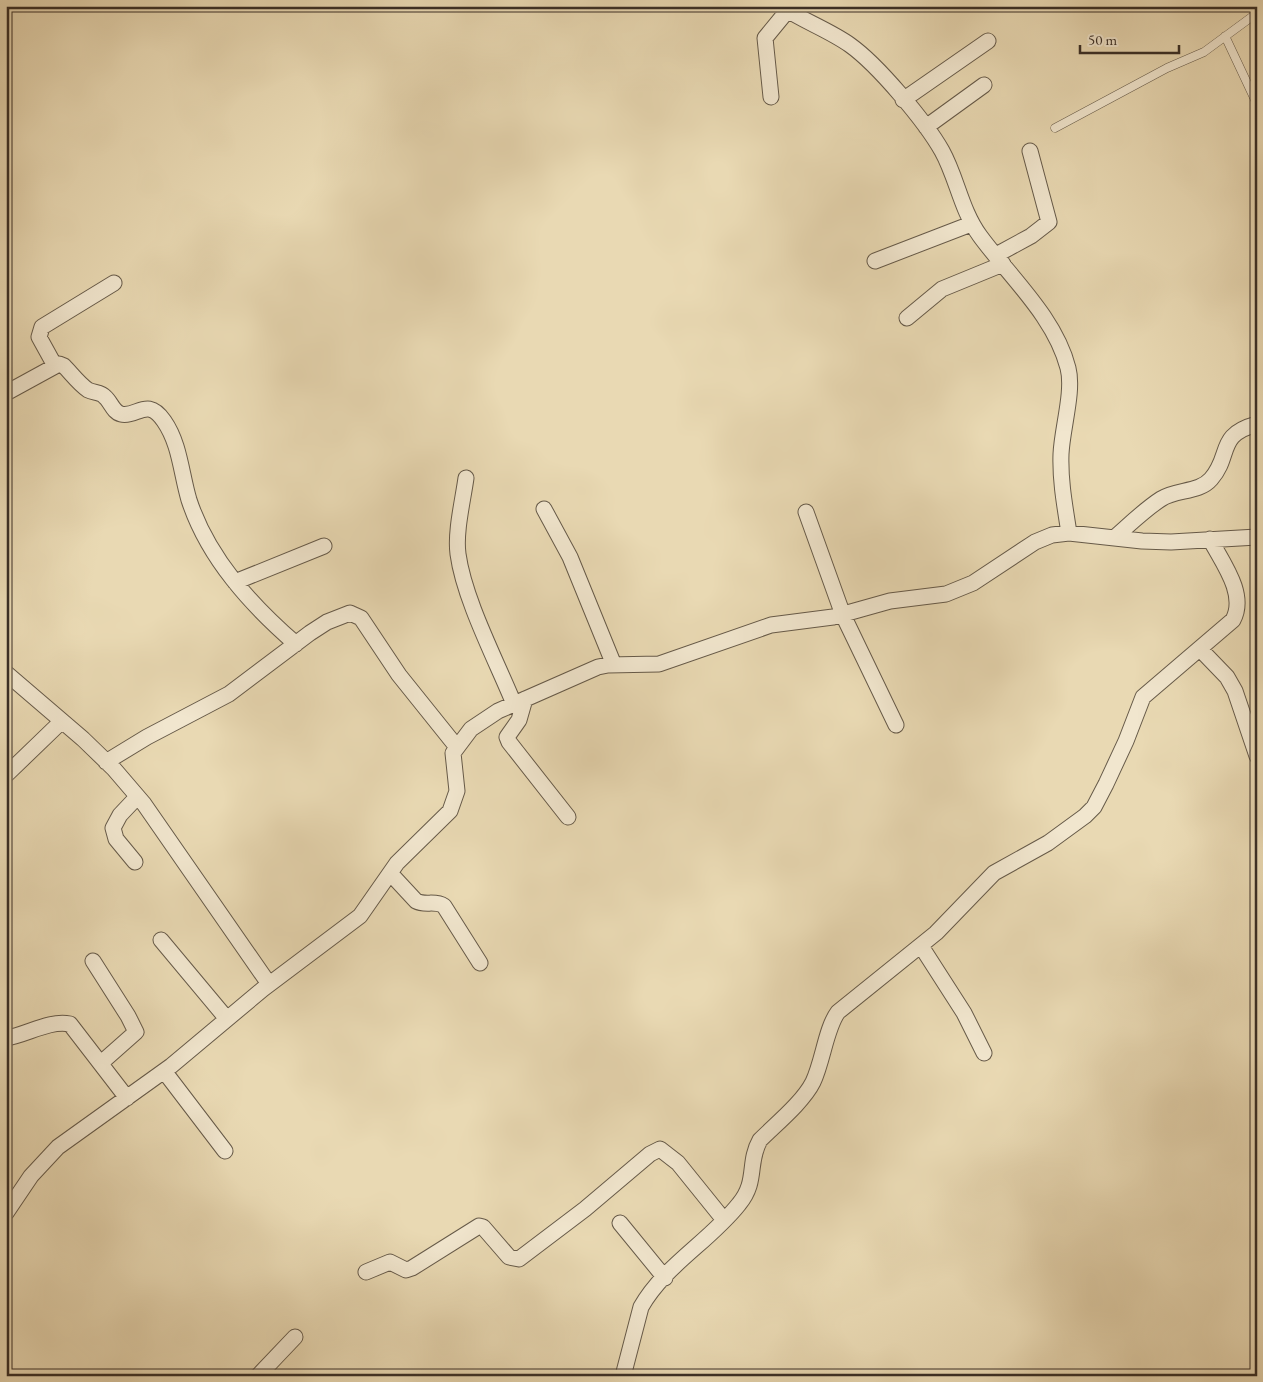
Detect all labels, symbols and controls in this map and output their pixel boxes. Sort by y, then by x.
scale bar [1080,22,1179,54]
text: 50 m [1088,30,1117,49]

